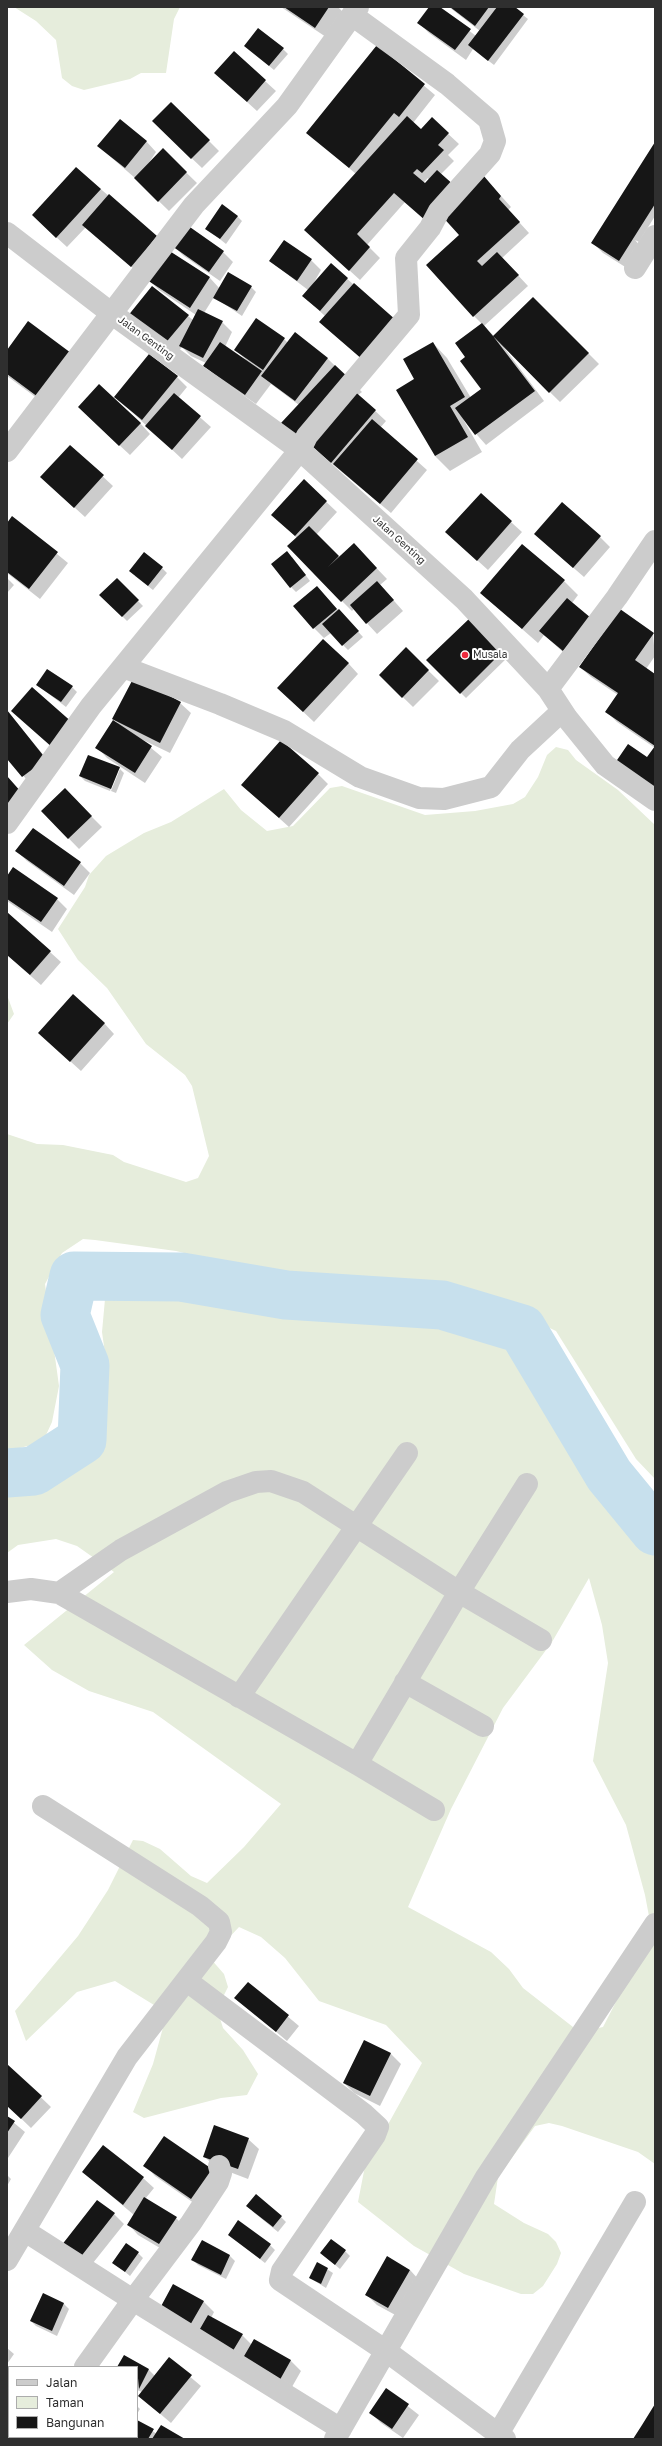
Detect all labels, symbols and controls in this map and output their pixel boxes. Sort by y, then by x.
street label: Jalan Genting [116,314,176,362]
street label: Jalan Genting [370,513,428,567]
place label: Musala [473,649,507,661]
marker: Musala [460,650,470,660]
legend [8,2366,138,2438]
text: Jalan [46,2375,77,2390]
text: Taman [46,2395,84,2410]
text: Bangunan [46,2415,104,2430]

